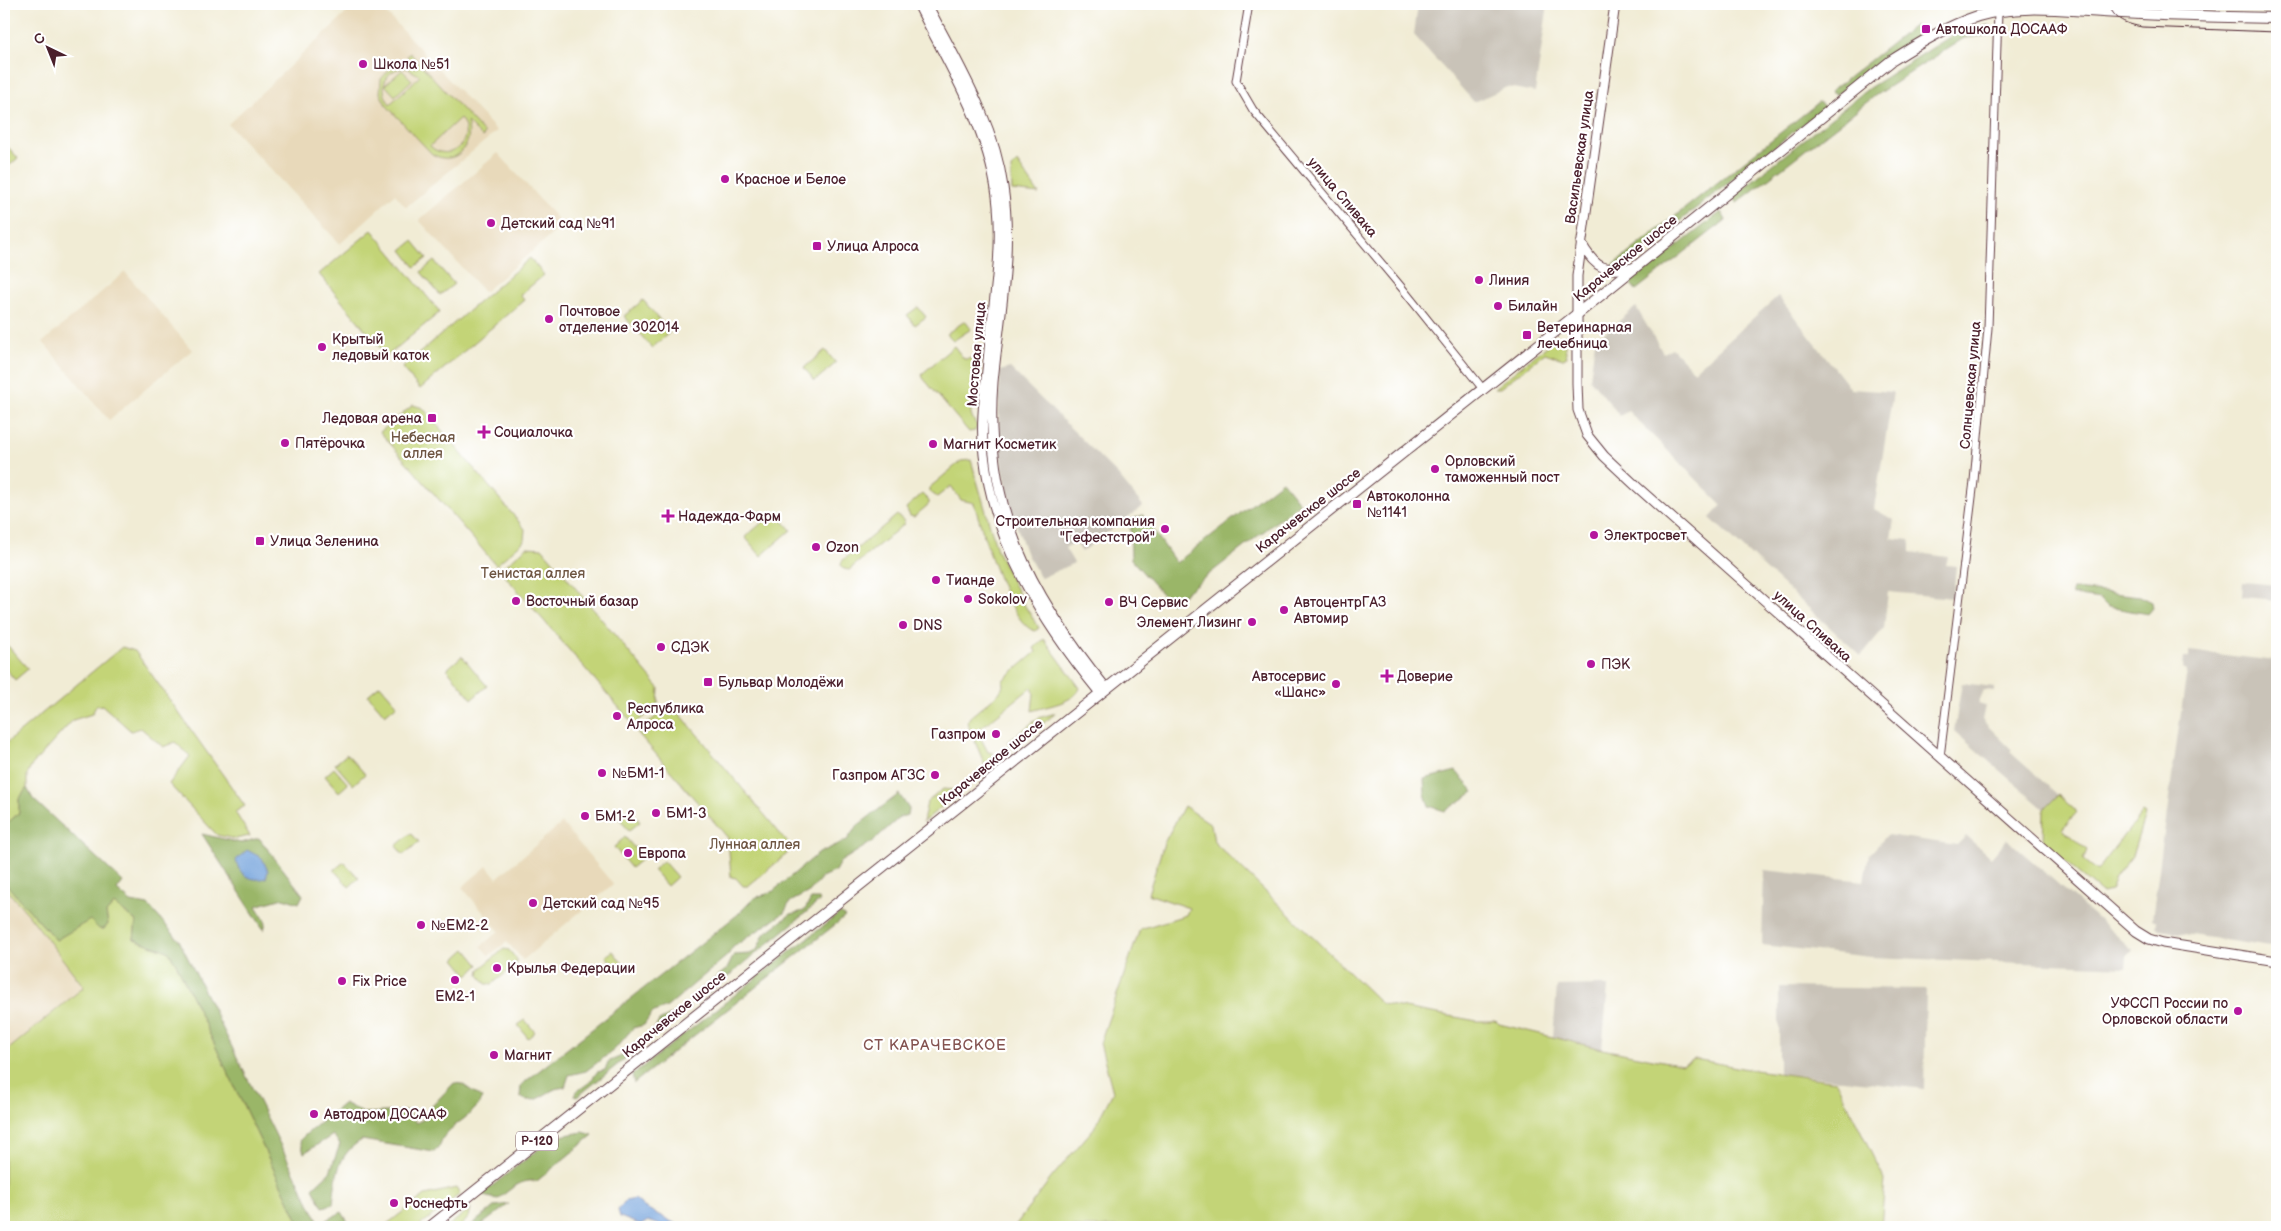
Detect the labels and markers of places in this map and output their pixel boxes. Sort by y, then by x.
place label: Автошкола ДОСААФ [1935,21,2068,38]
marker: Автошкола ДОСААФ [1920,23,1932,35]
place label: Школа №51 [373,56,449,73]
marker: Школа №51 [357,58,369,70]
place label: Красное и Белое [735,171,846,188]
marker: Красное и Белое [719,173,731,185]
place label: Детский сад №91 [501,215,615,232]
marker: Детский сад №91 [485,217,497,229]
place label: Улица Алроса [827,238,920,255]
marker: Улица Алроса [811,240,823,252]
place label: Линия [1488,272,1529,289]
marker: Линия [1473,274,1485,286]
place label: Билайн [1508,298,1558,315]
marker: Билайн [1492,300,1504,312]
place label: Почтовое отделение 302014 [559,303,680,336]
marker: Почтовое отделение 302014 [543,313,555,325]
place label: Ветеринарная лечебница [1537,319,1632,352]
marker: Ветеринарная лечебница [1521,329,1533,341]
place label: Крытый ледовый каток [332,331,430,364]
marker: Крытый ледовый каток [316,341,328,353]
place label: Ледовая арена [321,410,423,427]
marker: Ледовая арена [426,412,438,424]
place label: Социалочка [494,424,574,441]
marker: Социалочка [478,426,490,438]
place label: Пятёрочка [295,435,366,452]
place label: Магнит Косметик [943,436,1057,453]
marker: Пятёрочка [279,437,291,449]
marker: Магнит Косметик [927,438,939,450]
place label: Орловский таможенный пост [1445,453,1560,486]
marker: Орловский таможенный пост [1429,463,1441,475]
place label: Автоколонна №1141 [1366,488,1451,521]
marker: Автоколонна №1141 [1351,498,1363,510]
place label: Надежда-Фарм [678,508,781,525]
marker: Надежда-Фарм [662,510,674,522]
place label: Строительная компания "Гефестстрой" [995,513,1155,546]
marker: Строительная компания "Гефестстрой" [1159,523,1171,535]
place label: Электросвет [1604,527,1687,544]
marker: Электросвет [1588,529,1600,541]
place label: Улица Зеленина [270,533,380,550]
marker: Улица Зеленина [254,535,266,547]
place label: Ozon [826,539,859,556]
marker: Ozon [810,541,822,553]
place label: Тианде [946,572,995,589]
marker: Тианде [930,574,942,586]
place label: Sokolov [978,591,1027,608]
place label: Восточный базар [526,593,639,610]
marker: Sokolov [962,593,974,605]
place label: ВЧ Сервис [1119,594,1188,611]
place label: АвтоцентрГАЗ Автомир [1293,594,1386,627]
marker: Восточный базар [510,595,522,607]
marker: ВЧ Сервис [1103,596,1115,608]
marker: АвтоцентрГАЗ Автомир [1278,604,1290,616]
place label: Элемент Лизинг [1137,614,1243,631]
marker: Элемент Лизинг [1246,616,1258,628]
place label: DNS [913,617,942,634]
marker: DNS [897,619,909,631]
place label: СДЭК [671,639,710,656]
marker: СДЭК [655,641,667,653]
place label: ПЭК [1601,656,1631,673]
marker: ПЭК [1585,658,1597,670]
place label: Автосервис «Шанс» [1251,668,1326,701]
place label: Доверие [1397,668,1453,685]
marker: Доверие [1381,670,1393,682]
place label: Бульвар Молодёжи [718,674,844,691]
marker: Бульвар Молодёжи [702,676,714,688]
marker: Автосервис «Шанс» [1330,678,1342,690]
place label: Республика Алроса [626,700,705,733]
marker: Республика Алроса [611,710,623,722]
place label: Газпром [931,726,986,743]
marker: Газпром [990,728,1002,740]
place label: №БМ1-1 [612,765,664,782]
marker: №БМ1-1 [596,767,608,779]
place label: Газпром АГЗС [832,767,926,784]
marker: Газпром АГЗС [929,769,941,781]
place label: БМ1-3 [666,805,707,822]
marker: БМ1-3 [650,807,662,819]
place label: БМ1-2 [595,808,636,825]
marker: БМ1-2 [579,810,591,822]
place label: Европа [638,845,687,862]
marker: Европа [622,847,634,859]
place label: Детский сад №95 [543,895,659,912]
marker: Детский сад №95 [527,897,539,909]
place label: №ЕМ2-2 [431,917,489,934]
marker: №ЕМ2-2 [415,919,427,931]
place label: Крылья Федерации [507,960,635,977]
marker: Крылья Федерации [491,962,503,974]
place label: Fix Price [352,973,407,990]
marker: ЕМ2-1 [449,974,461,986]
marker: Fix Price [336,975,348,987]
place label: ЕМ2-1 [435,988,475,1005]
place label: УФССП России по Орловской области [2102,995,2228,1028]
marker: УФССП России по Орловской области [2232,1005,2244,1017]
place label: Магнит [504,1047,552,1064]
marker: Магнит [488,1049,500,1061]
place label: Автодром ДОСААФ [323,1106,447,1123]
marker: Автодром ДОСААФ [308,1108,320,1120]
place label: Роснефть [404,1195,468,1212]
marker: Роснефть [388,1197,400,1209]

